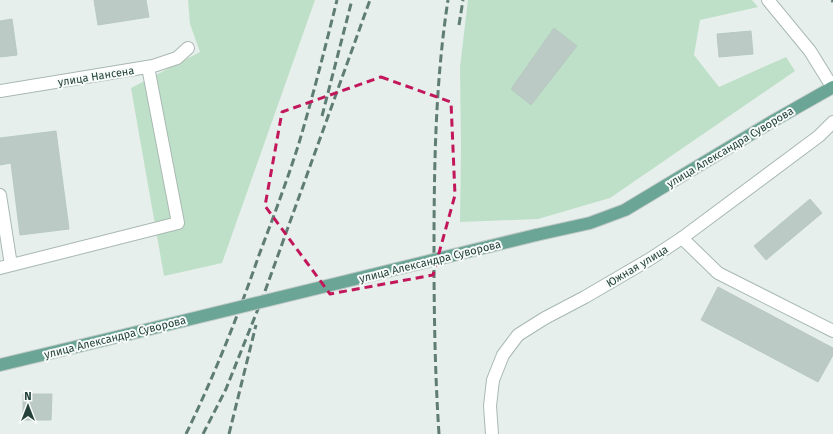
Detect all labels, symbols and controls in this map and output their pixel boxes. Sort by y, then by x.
street label: улица Нансена [57,64,135,89]
street label: улица Александра Суворова [665,104,796,190]
street label: улица Александра Суворова [358,238,502,285]
street label: Южная улица [604,243,671,290]
street label: улица Александра Суворова [43,314,187,361]
north arrow [8,386,48,426]
text: N [24,390,32,403]

